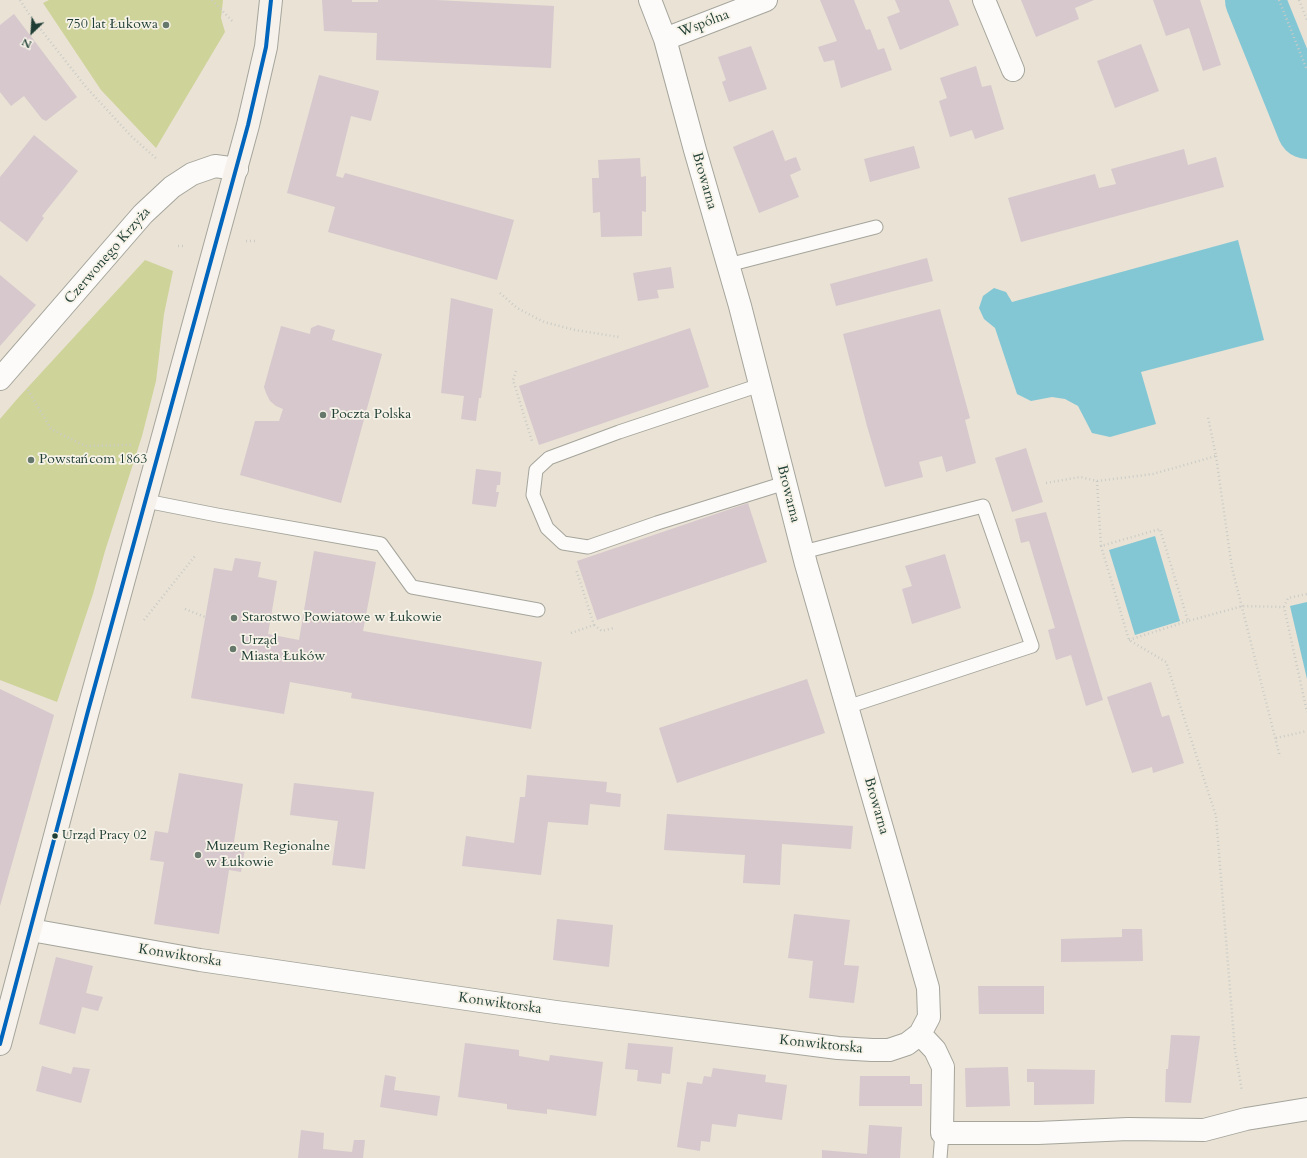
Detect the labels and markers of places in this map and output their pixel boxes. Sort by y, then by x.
place label: 750 lat Łukowa [66,17,158,33]
marker: 750 lat Łukowa [161,20,171,30]
place label: Poczta Polska [331,407,411,423]
marker: Poczta Polska [318,410,328,420]
place label: Powstańcom 1863 [39,452,147,468]
marker: Powstańcom 1863 [26,455,36,465]
place label: Starostwo Powiatowe w Łukowie [242,610,442,626]
marker: Starostwo Powiatowe w Łukowie [229,613,239,623]
place label: Urząd Miasta Łuków [241,633,326,666]
marker: Urząd Miasta Łuków [228,644,238,654]
place label: Urząd Pracy 02 [62,828,147,844]
marker: Urząd Pracy 02 [50,831,60,841]
place label: Muzeum Regionalne w Łukowie [206,839,330,872]
marker: Muzeum Regionalne w Łukowie [193,850,203,860]

